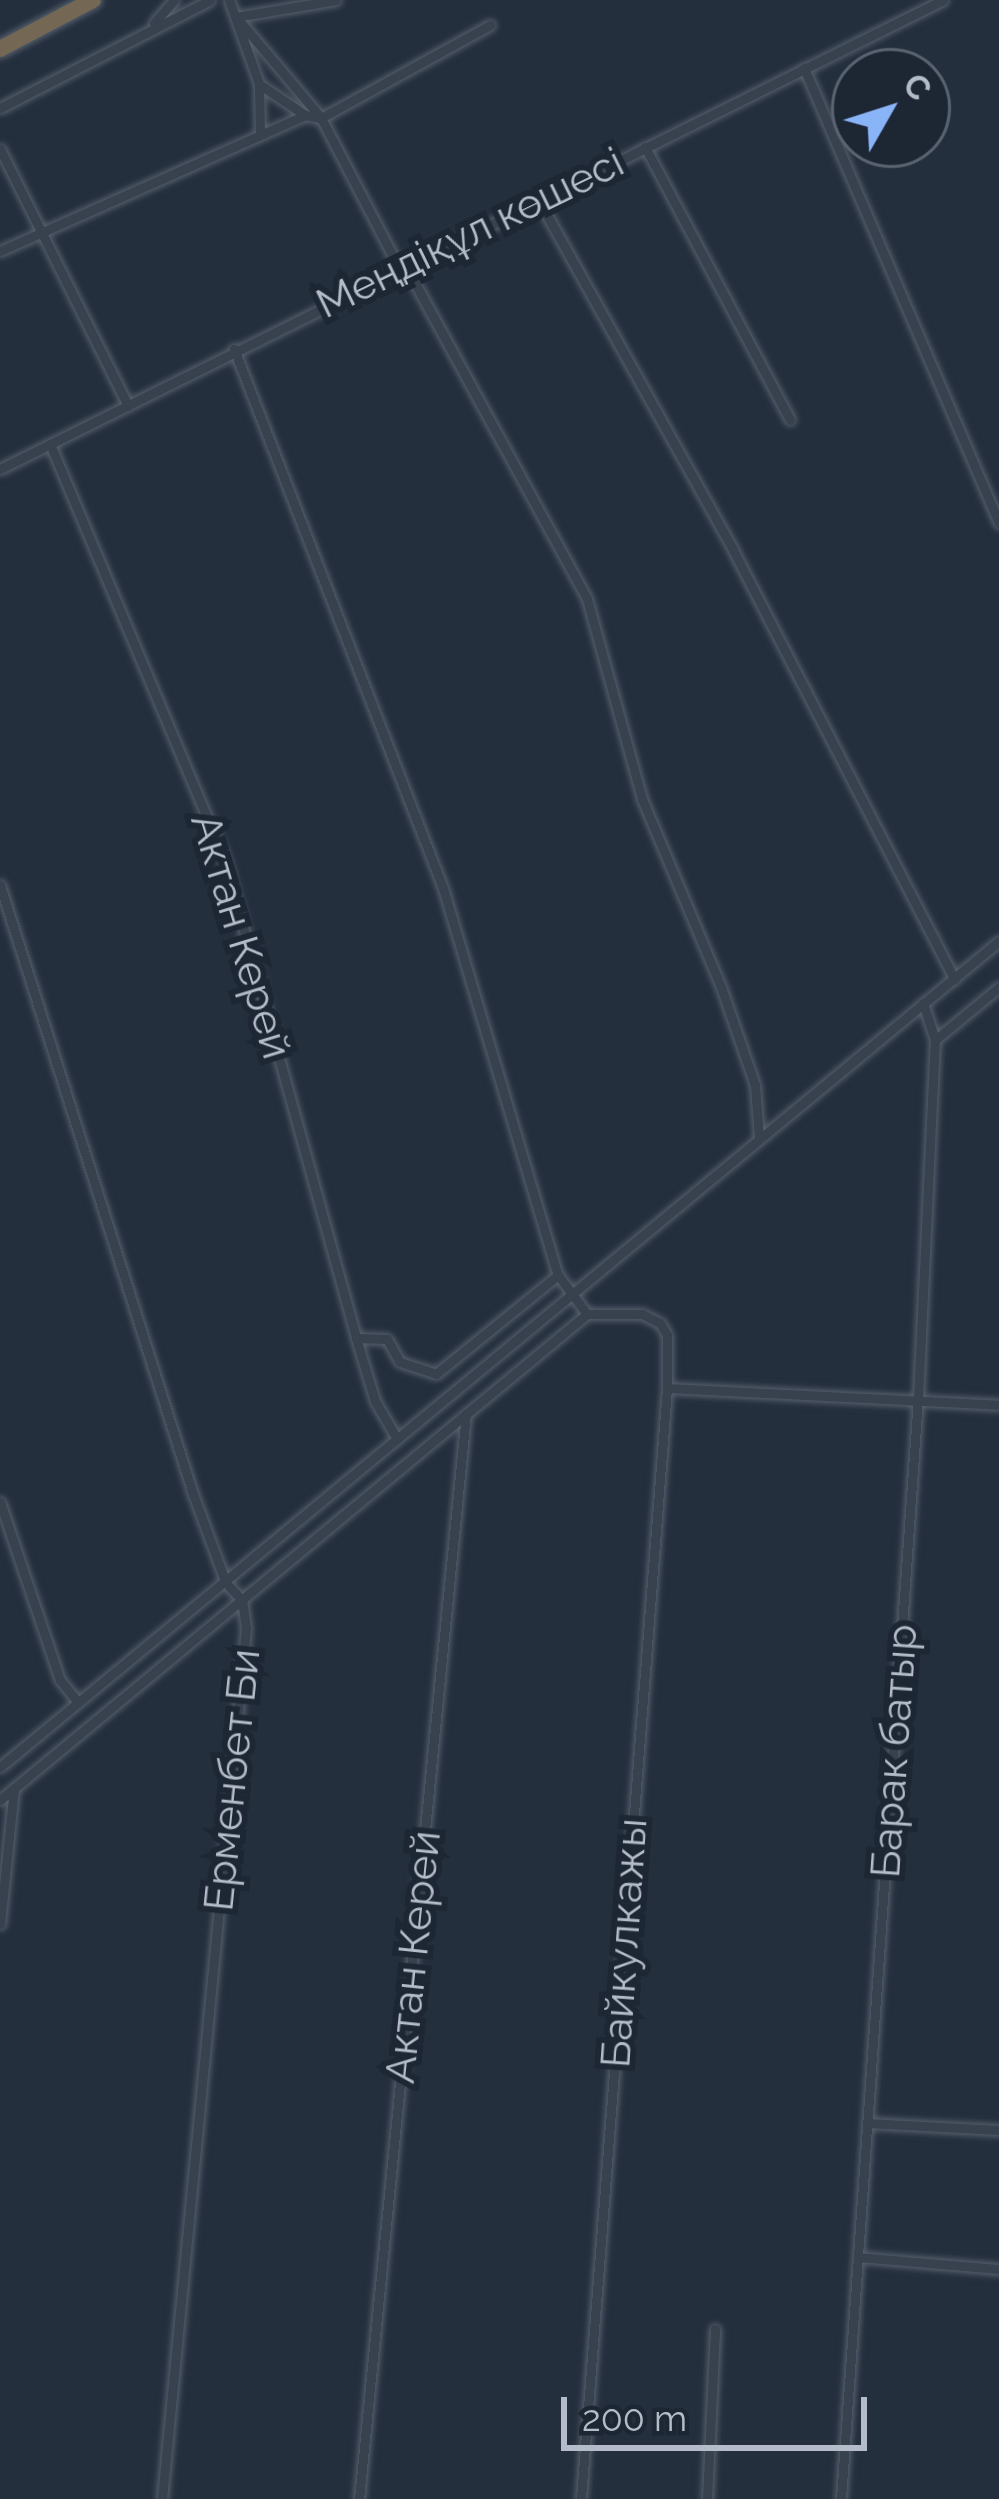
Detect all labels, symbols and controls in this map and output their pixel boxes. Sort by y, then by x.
north arrow [831,48,951,168]
text: С [895,66,939,108]
street label: Меңдіқұл көшесі [308,137,632,329]
street label: Актан Керей [180,807,302,1065]
street label: Барак батыр [860,1622,928,1880]
street label: Ерменбет Би [193,1647,271,1913]
street label: Байкулкажы [590,1817,658,2069]
street label: Актан Керей [375,1828,451,2086]
scale bar [567,2373,873,2447]
text: 200 m [582,2397,687,2439]

